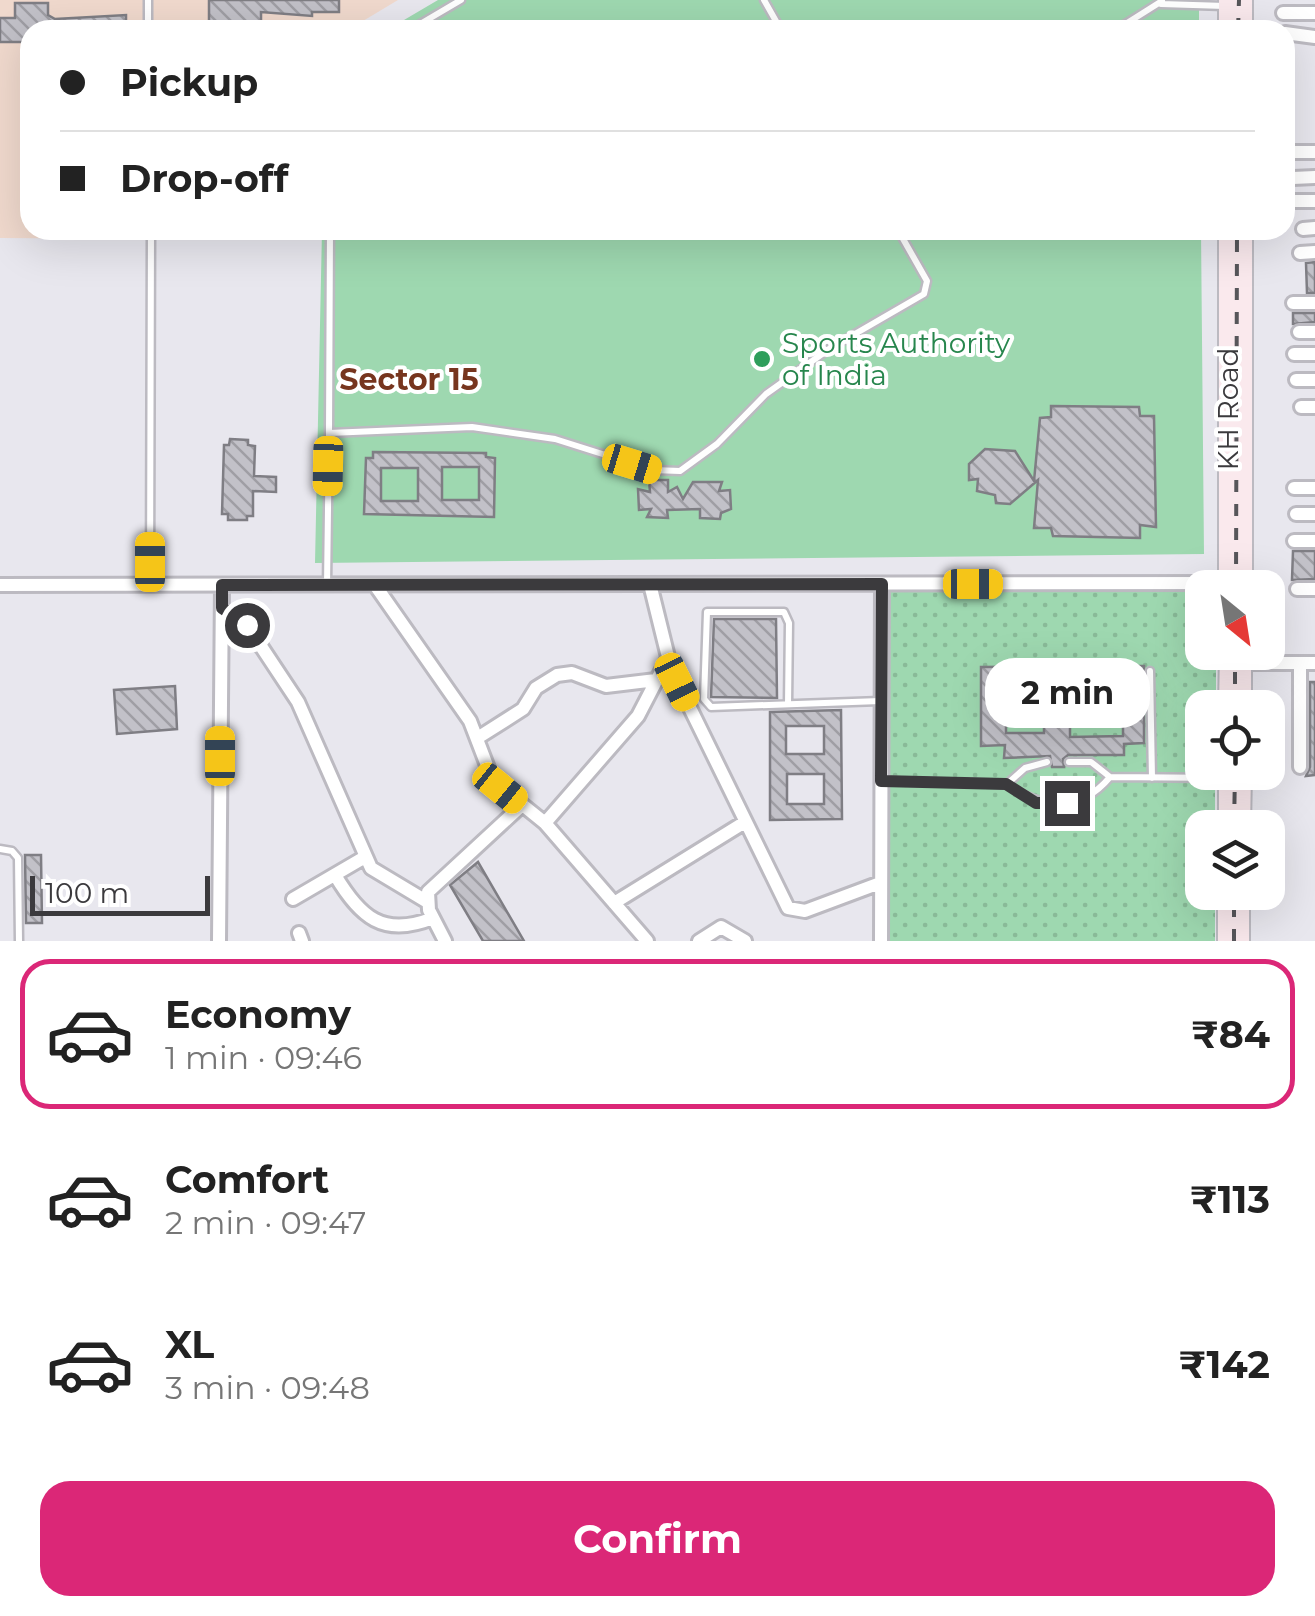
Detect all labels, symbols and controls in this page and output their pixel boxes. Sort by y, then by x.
text: Pickup [120,59,258,106]
text: Drop-off [120,155,289,202]
place label: Sports Authority of India [782,326,1011,392]
street label: KH Road [1211,347,1245,471]
marker: Sports Authority of India [751,348,773,370]
district label: Sector 15 [339,361,479,398]
car [312,436,344,496]
car [599,441,665,487]
car [135,532,165,592]
car [943,569,1003,599]
north arrow [1185,570,1285,670]
map controls [1185,570,1285,910]
route start [225,603,270,648]
car [650,648,704,716]
callout: 2 min [984,658,1150,728]
text: 2 min [1021,673,1114,712]
button: locate [1185,690,1285,790]
car [205,726,235,786]
car [467,757,533,819]
route end [1045,781,1090,826]
button: layers [1185,810,1285,910]
scale bar [30,871,210,916]
text: 100 m [45,876,129,910]
icon: car [45,989,135,1079]
text: Economy [165,991,351,1038]
text: ₹84 [1191,1011,1270,1058]
text: 1 min · 09:46 [165,1038,362,1077]
icon: car [45,1154,135,1244]
text: Comfort [165,1156,329,1203]
text: ₹113 [1190,1176,1270,1223]
text: 2 min · 09:47 [165,1203,366,1242]
icon: car [45,1319,135,1409]
text: XL [165,1321,214,1368]
text: ₹142 [1179,1341,1270,1388]
text: 3 min · 09:48 [165,1368,370,1407]
button: Confirm [40,1481,1275,1596]

